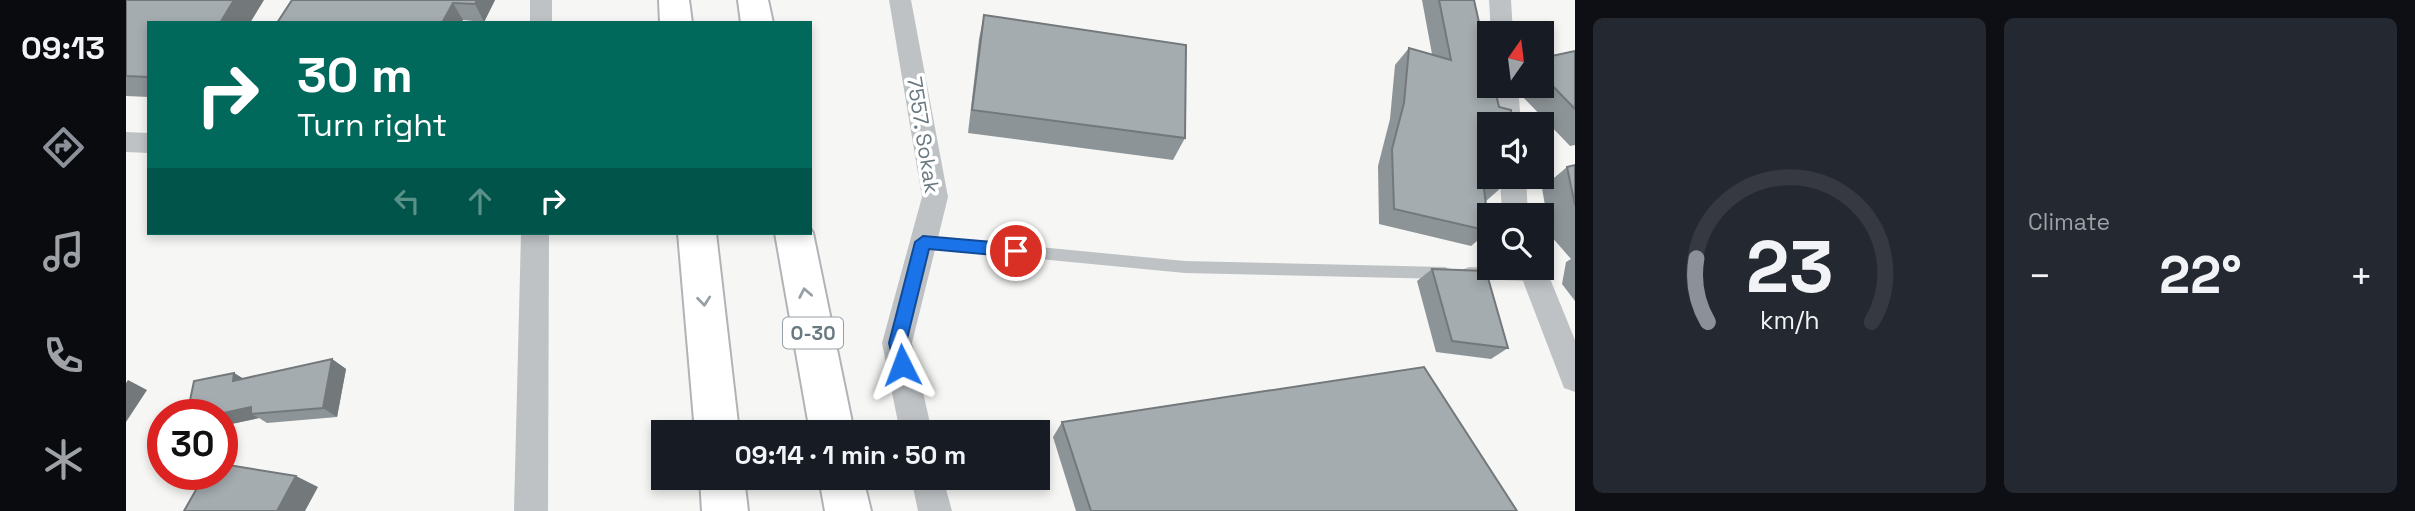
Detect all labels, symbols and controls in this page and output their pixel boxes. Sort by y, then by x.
north arrow [1477,21,1554,98]
map controls [1477,21,1554,280]
text: 09:13 [21,28,105,68]
text: 30 m [297,44,413,106]
icon: right [182,49,273,140]
street label: 7557. Sokak [901,75,946,195]
text: Turn right [297,105,447,145]
button: sound [1477,112,1554,189]
icon: directions [39,123,88,172]
icon: left [388,182,426,220]
icon: ahead [461,182,499,220]
icon: right [534,182,572,220]
button: search [1477,203,1554,280]
text: Climate [2028,207,2110,237]
text: 23 [1746,220,1833,313]
pin [986,221,1046,281]
icon: music [39,227,88,276]
icon: arrive [997,232,1035,270]
text: 22° [2159,242,2242,308]
text: − [2028,252,2052,300]
text: + [2349,252,2373,300]
one-way arrow [799,287,814,299]
one-way arrow [697,295,712,306]
text: km/h [1760,303,1819,335]
road number: O-30 [783,318,843,348]
position arrow [865,328,939,402]
icon: phone [39,331,88,380]
speed limit sign: 30 [147,399,238,490]
icon: climate [39,435,88,484]
text: 09:14 · 1 min · 50 m [735,438,966,472]

